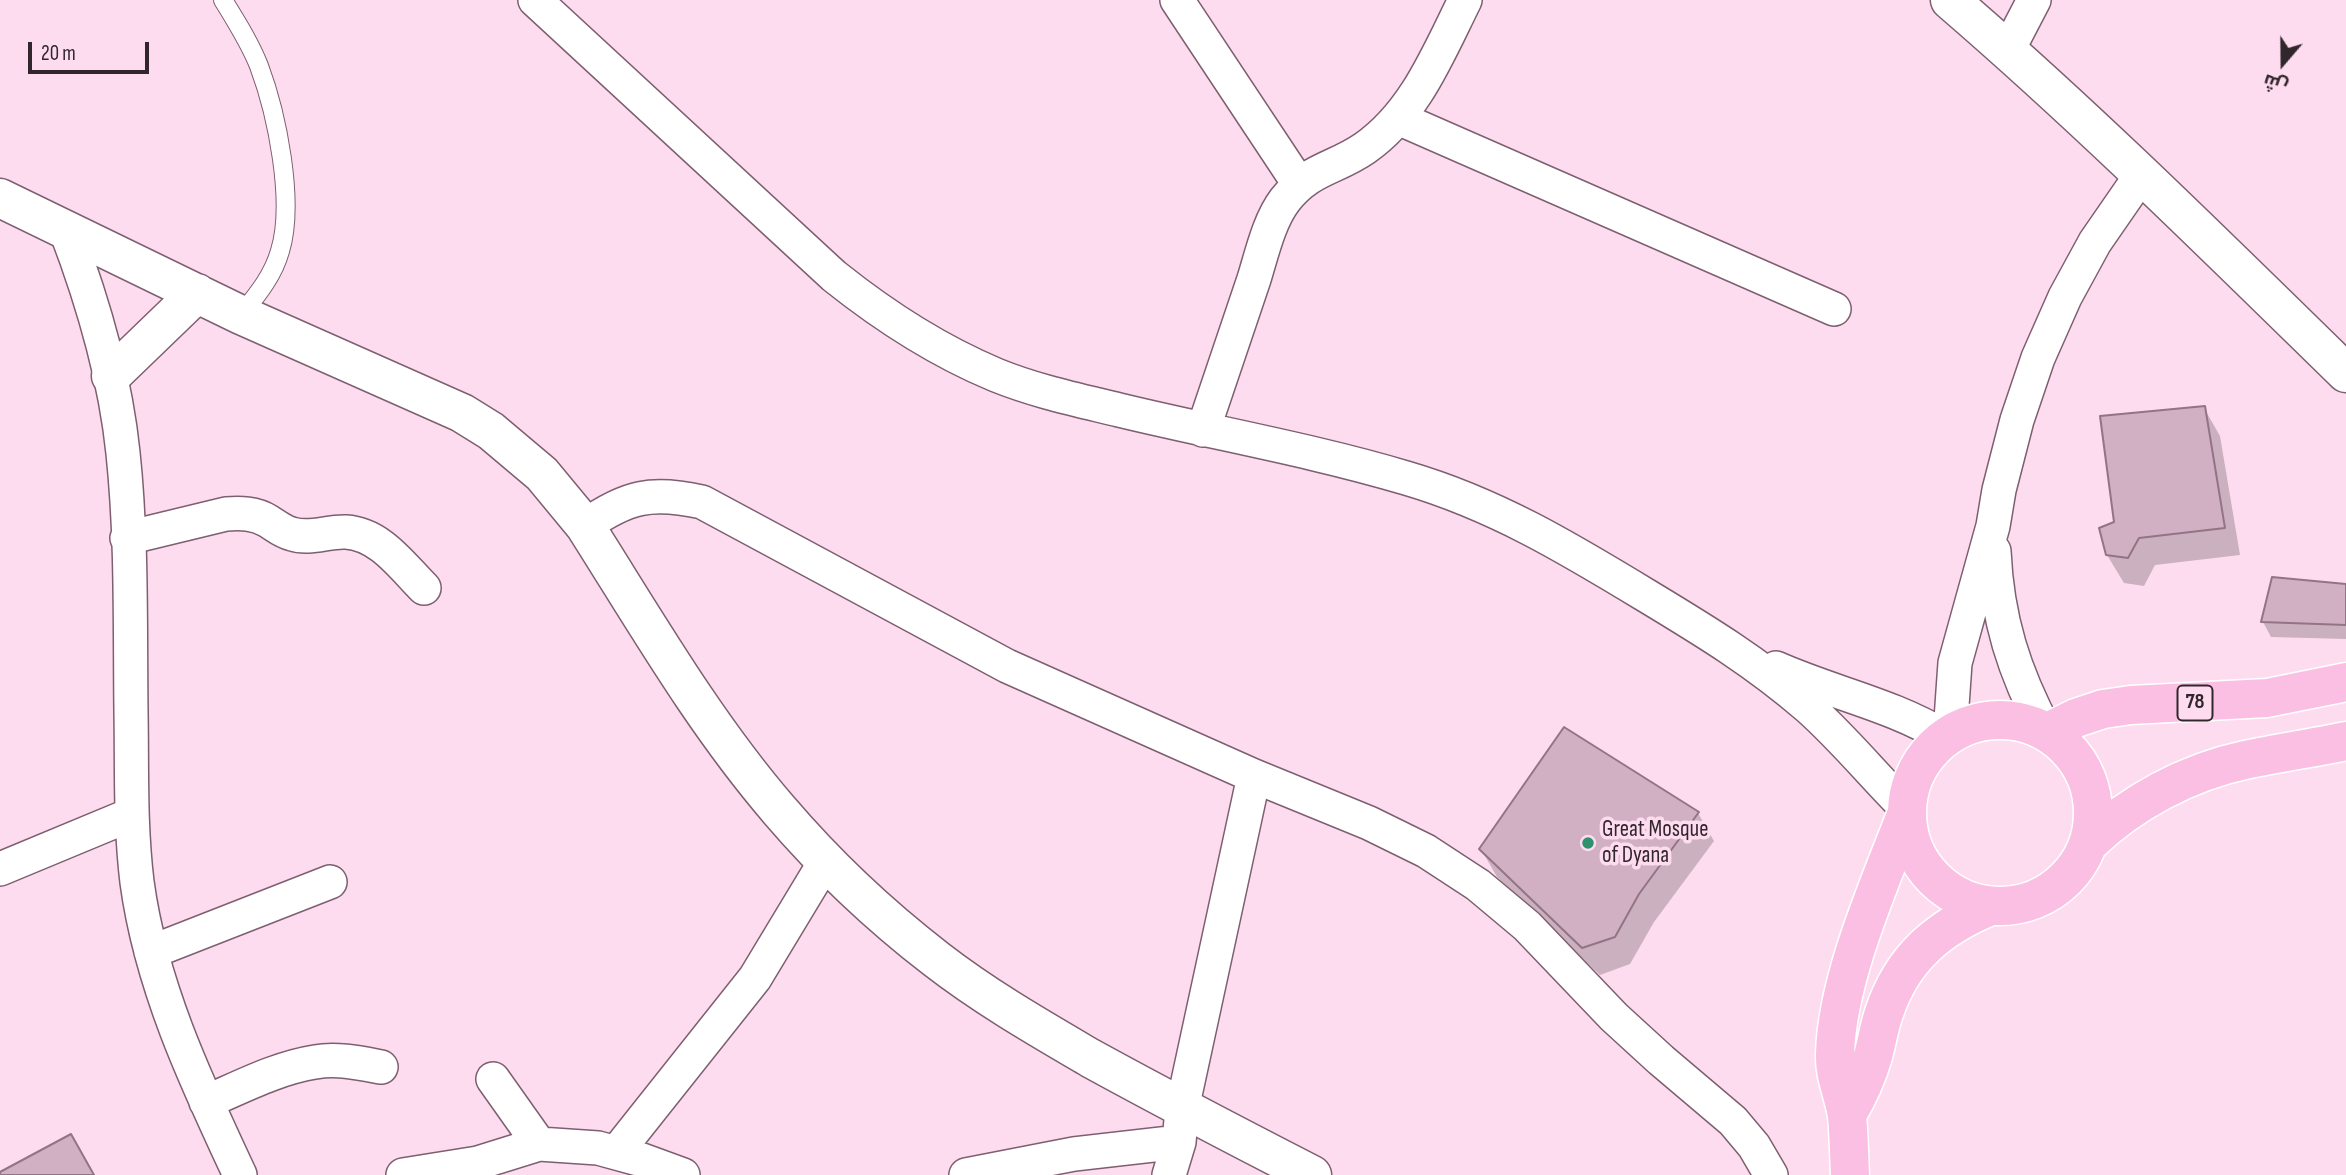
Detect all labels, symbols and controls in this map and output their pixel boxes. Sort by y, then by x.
scale bar [32,28,152,72]
north arrow [2248,28,2318,98]
text: 20 m [41,41,76,66]
text: ش [2260,68,2291,98]
road number: 78 [2178,686,2212,720]
place label: Great Mosque of Dyana [1602,816,1708,870]
marker: Great Mosque of Dyana [1580,835,1596,851]

